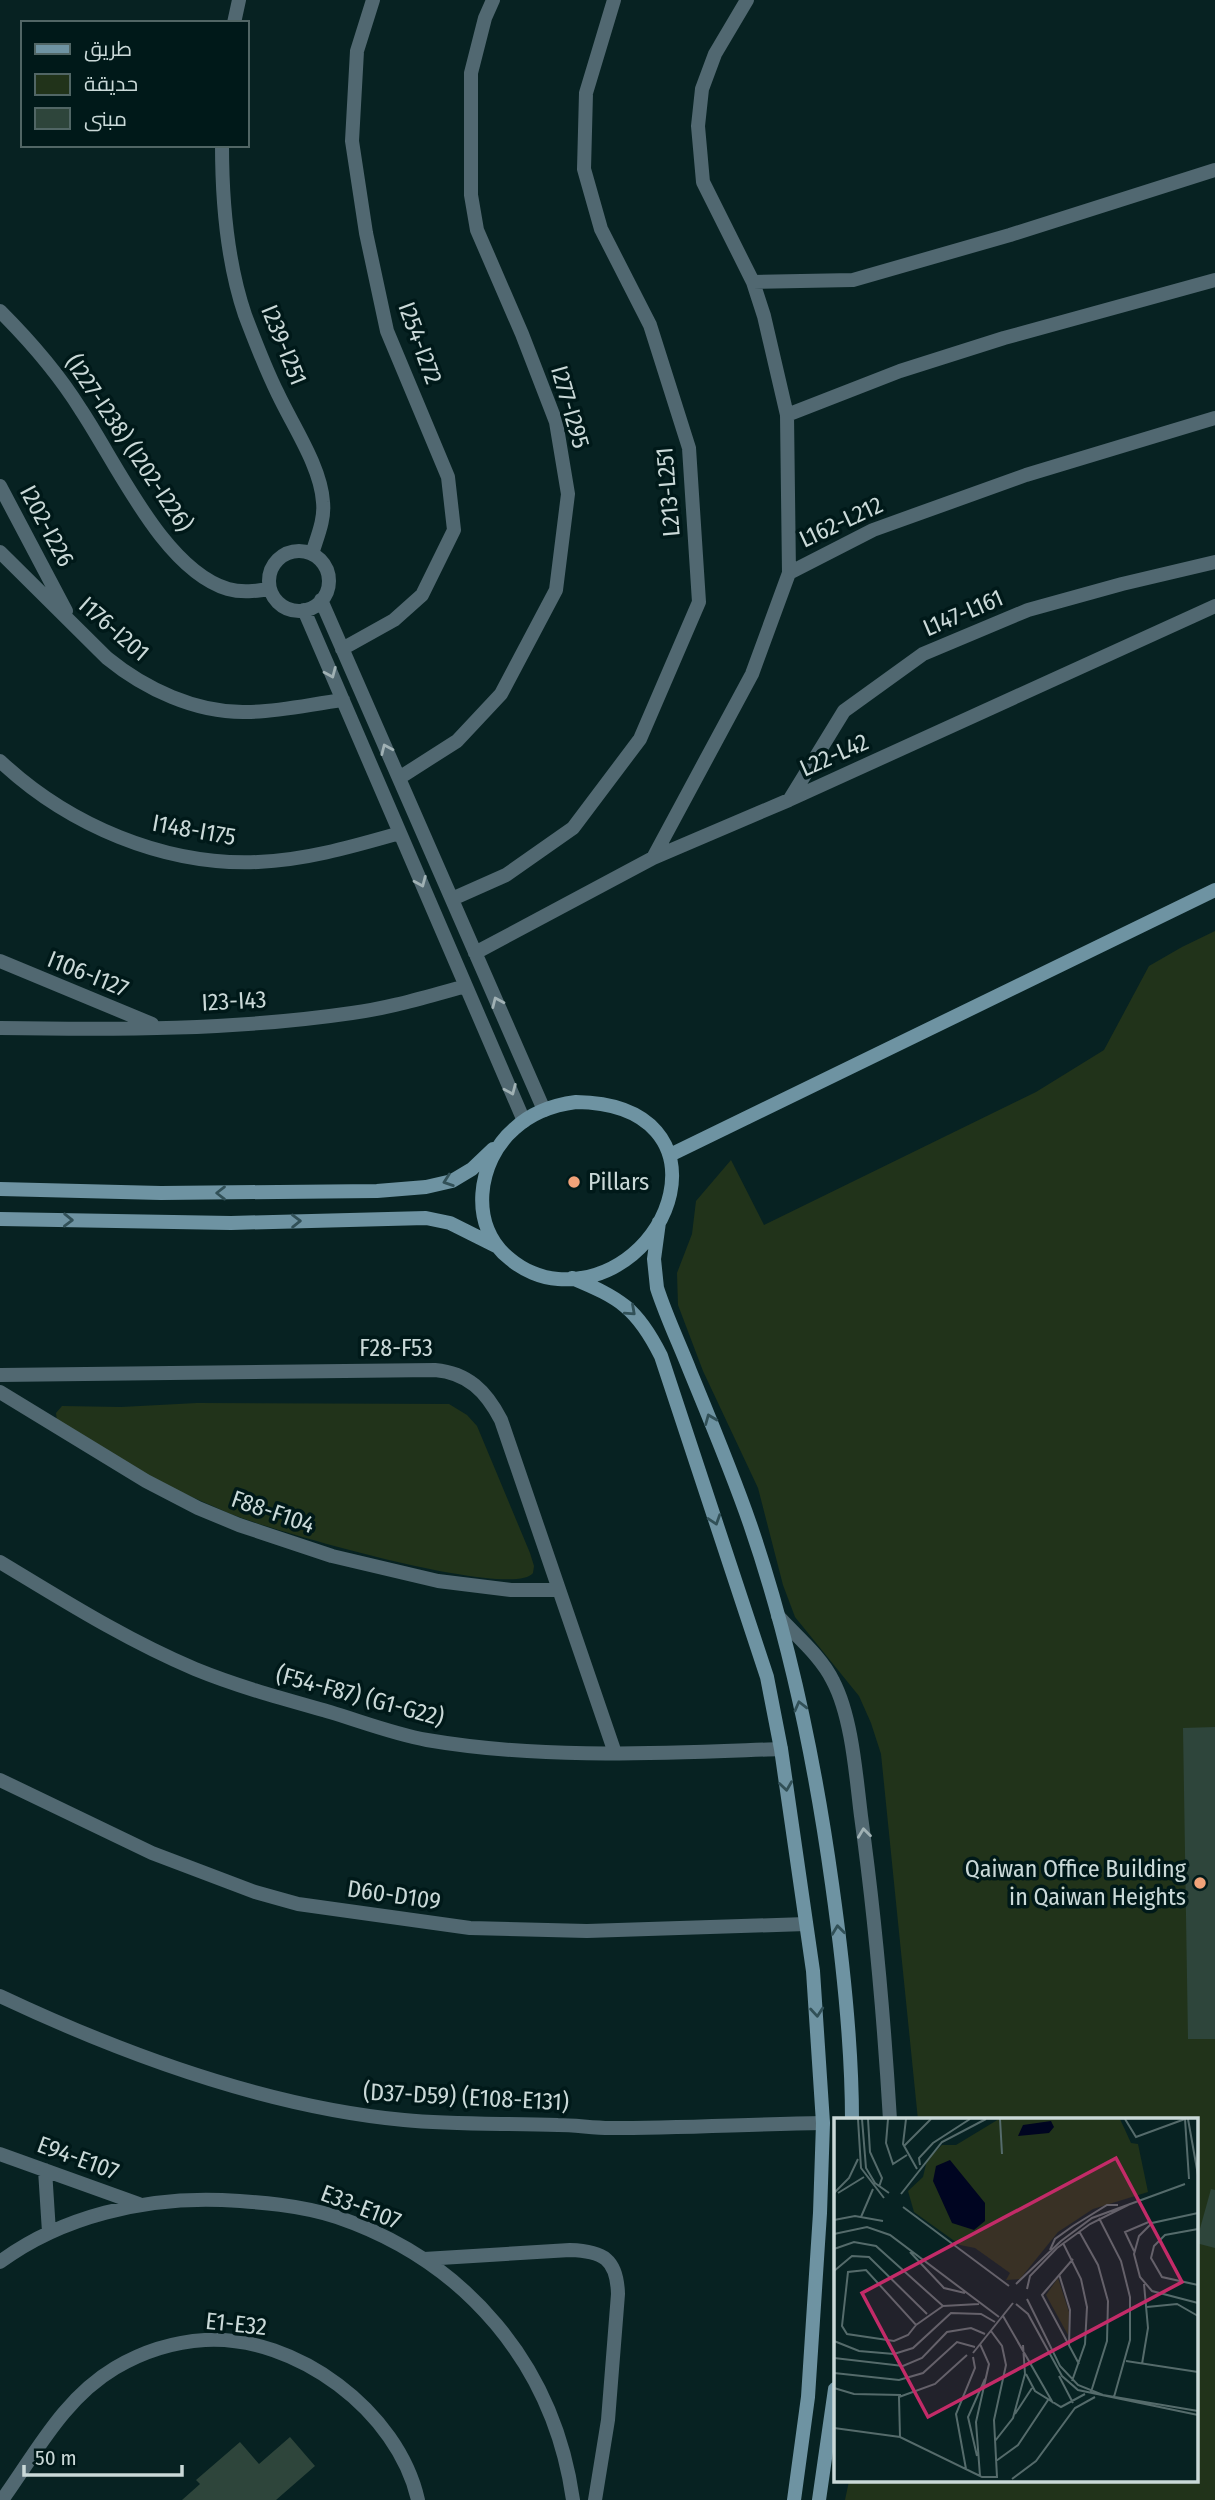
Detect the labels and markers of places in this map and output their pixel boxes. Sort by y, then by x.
place label: Pillars [588,1168,649,1196]
marker: Pillars [566,1174,582,1190]
place label: Qaiwan Office Building in Qaiwan Heights [965,1855,1187,1911]
marker: Qaiwan Office Building in Qaiwan Heights [1192,1875,1208,1891]

